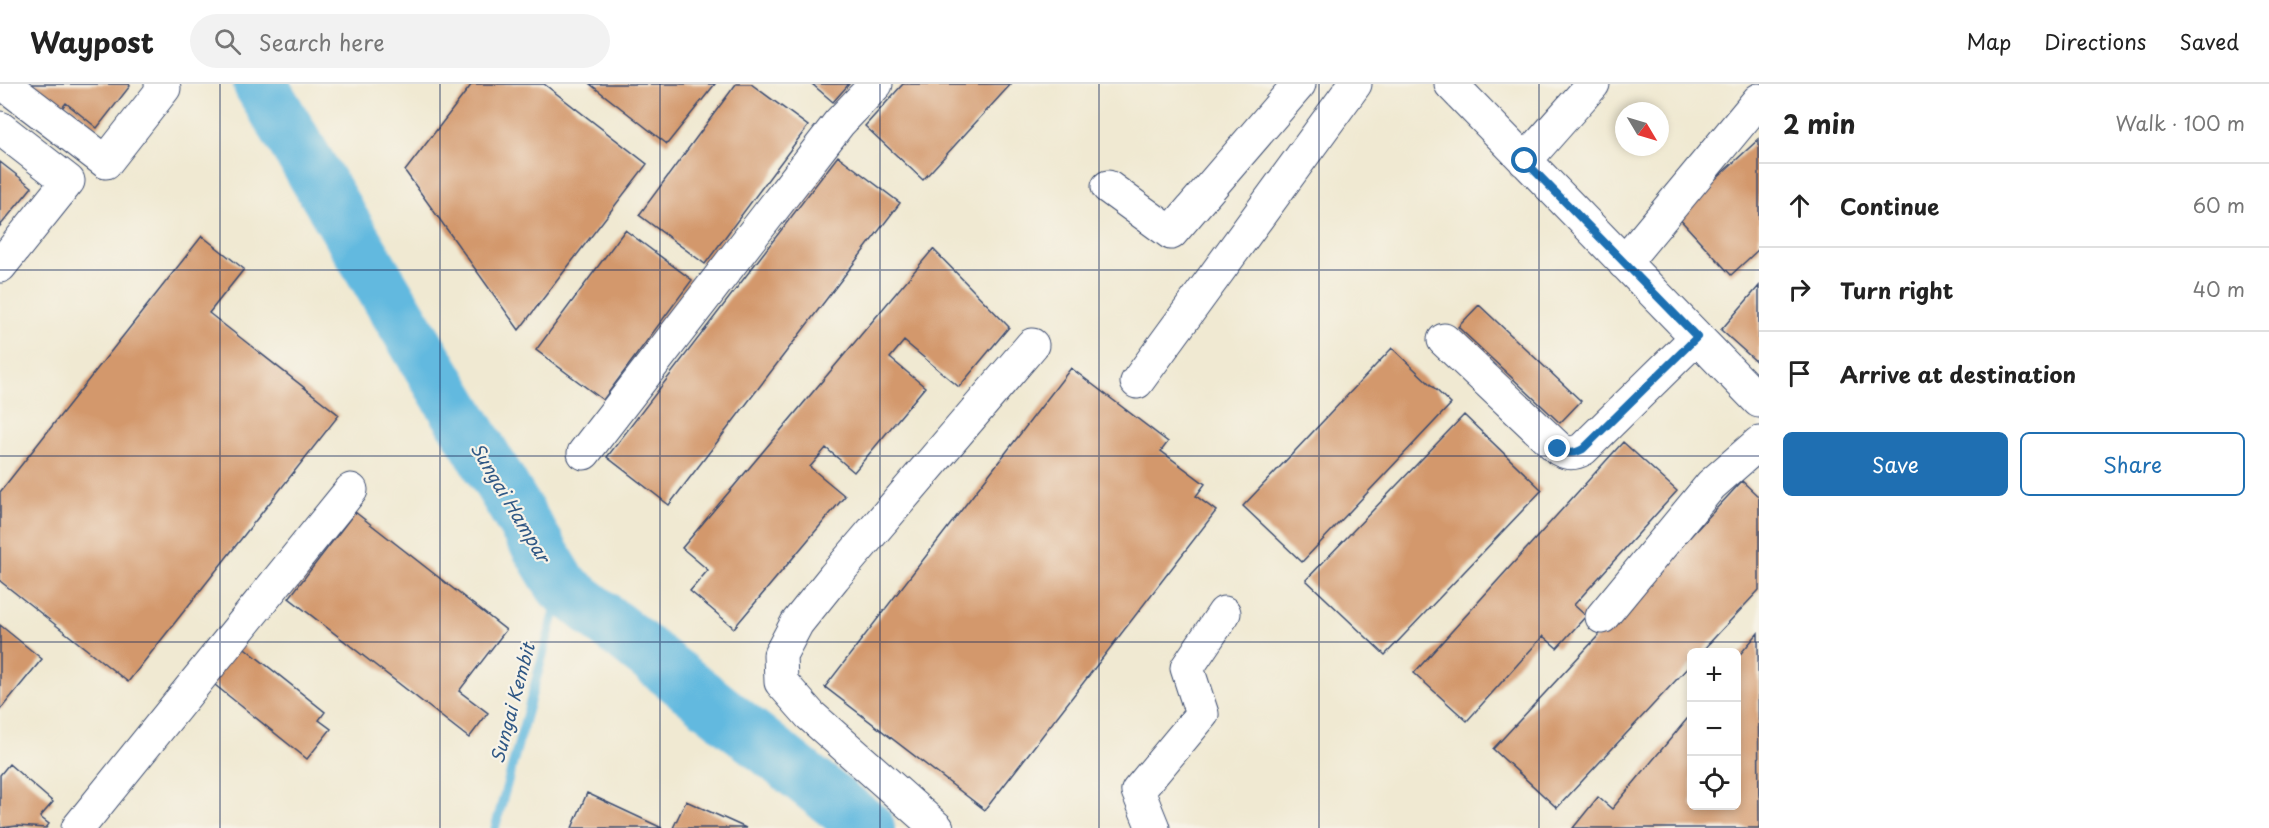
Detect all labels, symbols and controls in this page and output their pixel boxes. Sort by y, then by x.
search box [190,14,610,68]
text: Waypost [30,20,154,63]
icon: search [211,25,244,58]
text: Search here [259,25,385,58]
text: Map [1966,25,2011,57]
text: Directions [2044,25,2146,57]
text: Saved [2179,25,2239,57]
north arrow [1615,102,1669,156]
text: 2 min [1783,104,1856,143]
text: Walk · 100 m [2115,108,2245,138]
route start [1511,147,1537,173]
icon: ahead [1783,189,1816,222]
text: Continue [1840,189,1939,222]
text: 60 m [2193,190,2245,220]
icon: right [1783,273,1816,306]
text: Turn right [1840,273,1953,306]
text: 40 m [2193,274,2245,304]
icon: arrive [1783,357,1816,390]
text: Arrive at destination [1840,357,2076,390]
button: Save [1783,432,2008,496]
button: Share [2020,432,2245,496]
route end [1544,435,1570,461]
water label: Sungai Hampar [465,437,559,569]
water label: Sungai Kembit [483,638,542,766]
map controls [1687,648,1741,810]
button: + [1687,648,1741,702]
button: − [1687,702,1741,756]
button: locate [1687,756,1741,810]

